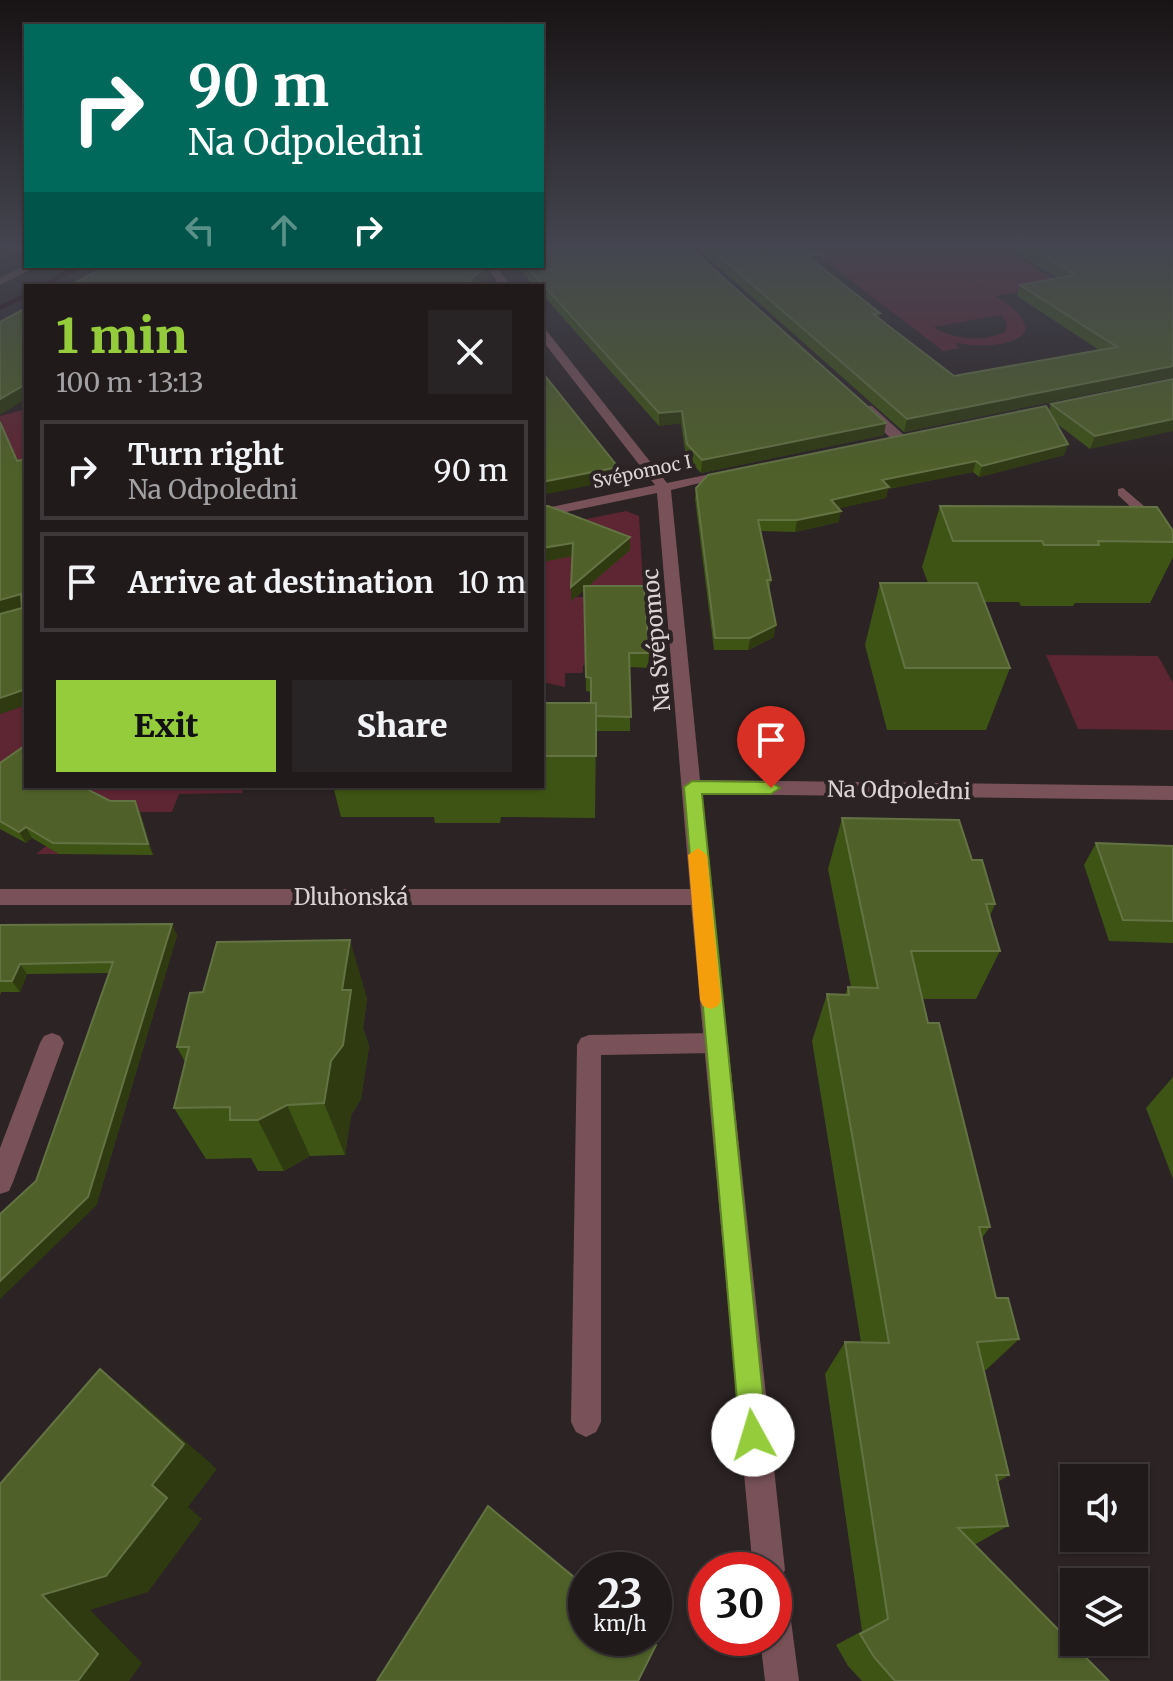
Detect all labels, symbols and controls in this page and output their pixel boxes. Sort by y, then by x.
text: 90 m [188,51,329,121]
icon: right [56,56,160,160]
text: Na Odpoledni [188,120,423,165]
icon: left [178,208,222,252]
icon: ahead [262,208,306,252]
icon: right [346,208,390,252]
text: 1 min [56,306,188,366]
button: close [428,310,512,394]
text: 100 m · 13:13 [56,366,204,399]
text: Turn right [128,435,284,473]
icon: right [60,448,104,492]
street label: Svépomoc I [590,450,694,493]
text: 90 m [434,451,508,489]
text: Na Odpoledni [128,473,298,506]
icon: arrive [60,560,104,604]
text: Arrive at destination [128,563,434,601]
text: 10 m [458,563,526,601]
street label: Na Svépomoc [636,567,676,713]
button: Exit [56,680,276,772]
button: Share [292,680,512,772]
pin [737,706,805,788]
icon: arrive [749,718,793,762]
street label: Na Odpoledni [827,775,971,805]
street label: Dluhonská [294,883,409,911]
position arrow [711,1393,795,1477]
map controls [1060,1464,1148,1656]
button: sound [1060,1464,1148,1552]
speed limit sign: 30 [688,1552,792,1656]
button: layers [1060,1568,1148,1656]
text: 23 [597,1569,643,1619]
text: km/h [594,1611,646,1636]

